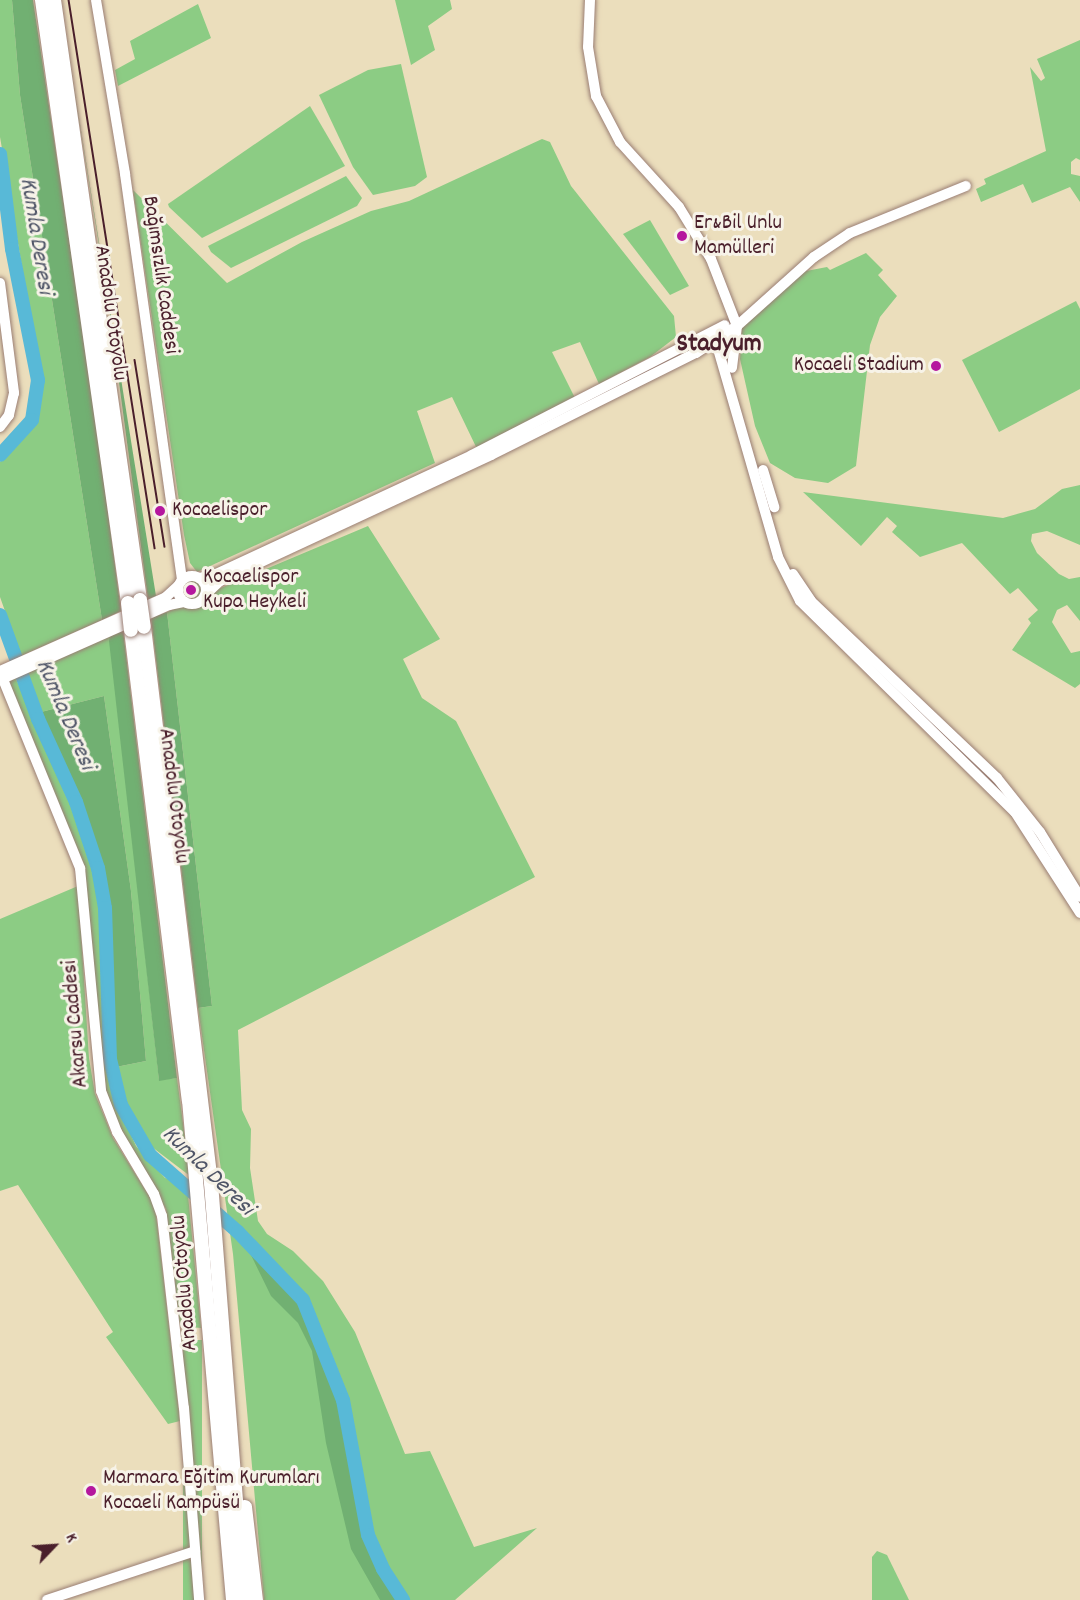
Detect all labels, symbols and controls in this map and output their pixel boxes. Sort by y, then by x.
water label: Kumla Deresi [12,176,58,296]
street label: Bağımsızlık Caddesi [136,194,184,356]
place label: Er&Bil Unlu Mamülleri [694,210,782,262]
marker: Er&Bil Unlu Mamülleri [675,229,689,243]
street label: Anadolu Otoyolu [87,244,133,382]
district label: Stadyum [676,329,762,361]
place label: Kocaeli Stadium [794,353,924,379]
marker: Kocaeli Stadium [929,359,943,373]
place label: Kocaelispor [172,498,267,524]
marker: Kocaelispor [153,504,167,518]
place label: Kocaelispor Kupa Heykeli [203,564,306,616]
marker: Kocaelispor Kupa Heykeli [184,583,198,597]
water label: Kumla Deresi [28,655,100,775]
street label: Anadolu Otoyolu [152,727,194,865]
street label: Akarsu Caddesi [57,959,95,1089]
water label: Kumla Deresi [155,1121,259,1223]
street label: Anadolu Otoyolu [166,1214,204,1352]
place label: Marmara Eğitim Kurumları Kocaeli Kampüsü [103,1465,319,1516]
marker: Marmara Eğitim Kurumları Kocaeli Kampüsü [84,1484,98,1498]
north arrow [24,1516,84,1576]
text: K [59,1530,83,1546]

